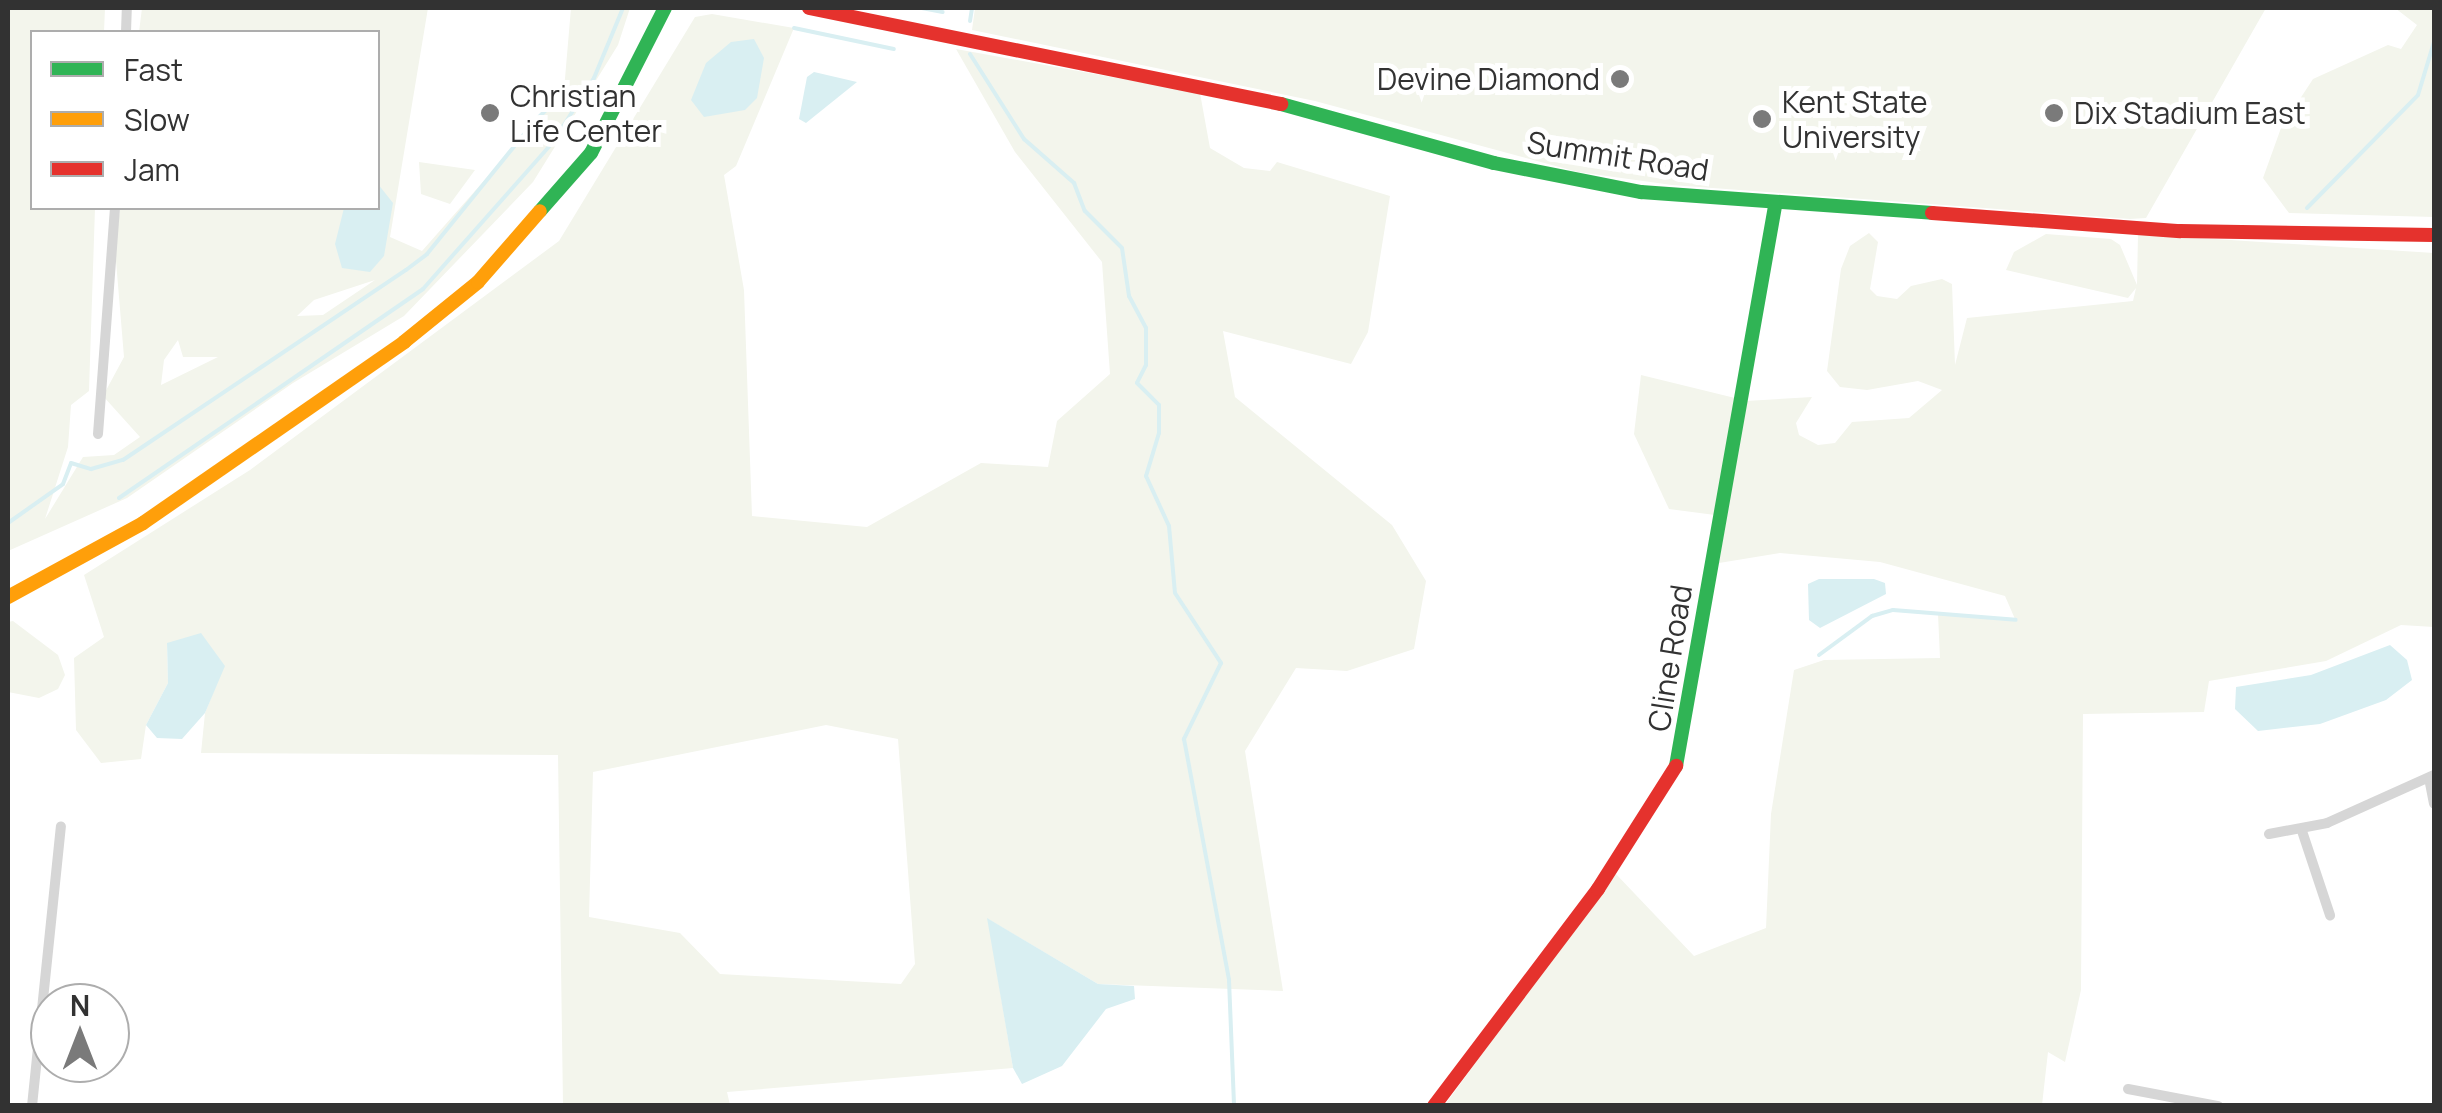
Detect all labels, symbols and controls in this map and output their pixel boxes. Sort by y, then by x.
legend [30,30,380,210]
text: Fast [124,49,183,90]
place label: Devine Diamond [1377,61,1600,97]
marker: Devine Diamond [1609,68,1631,90]
place label: Christian Life Center [510,78,662,148]
place label: Kent State University [1782,84,1928,154]
place label: Dix Stadium East [2074,95,2306,131]
text: Slow [124,99,190,140]
marker: Christian Life Center [479,102,501,124]
marker: Dix Stadium East [2043,102,2065,124]
marker: Kent State University [1751,108,1773,130]
street label: Summit Road [1525,124,1711,188]
text: Jam [124,149,180,190]
street label: Cline Road [1641,582,1699,734]
north arrow [30,983,130,1083]
text: N [70,986,90,1024]

